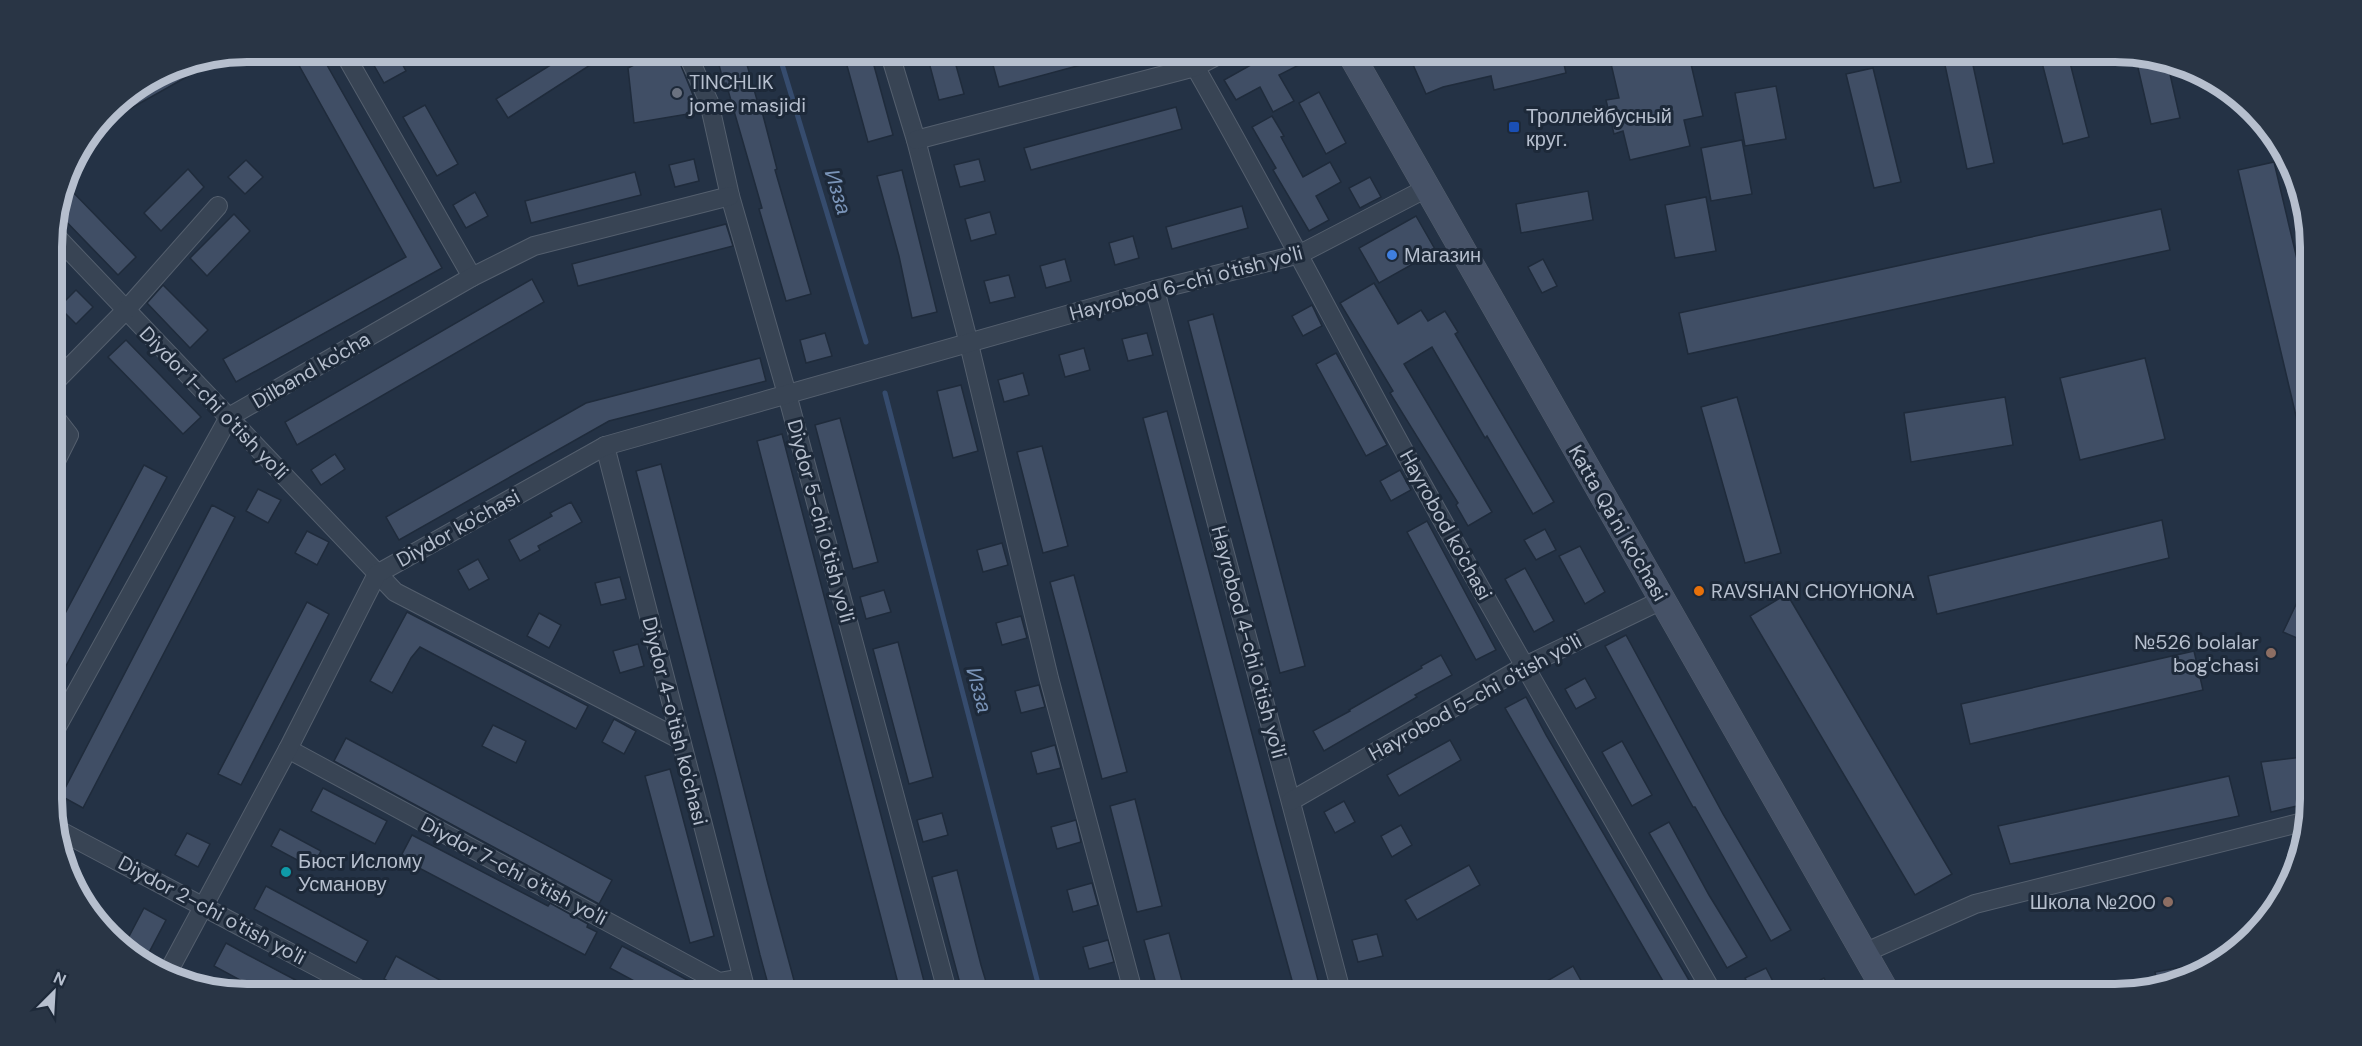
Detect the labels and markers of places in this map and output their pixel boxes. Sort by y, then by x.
place label: TINCHLIK jome masjidi [688,69,806,118]
marker: TINCHLIK jome masjidi [670,86,684,100]
place label: Троллейбусный круг. [1526,103,1672,152]
marker: Троллейбусный круг. [1507,120,1521,134]
place label: Магазин [1404,242,1481,268]
marker: Магазин [1385,248,1399,262]
place label: RAVSHAN CHOYHONA [1711,578,1915,604]
marker: RAVSHAN CHOYHONA [1692,584,1706,598]
place label: №526 bolalar bog'chasi [2134,629,2259,678]
marker: №526 bolalar bog'chasi [2264,646,2278,660]
place label: Бюст Ислому Усманову [298,848,422,897]
marker: Бюст Ислому Усманову [279,865,293,879]
place label: Школа №200 [2030,889,2156,915]
marker: Школа №200 [2161,895,2175,909]

